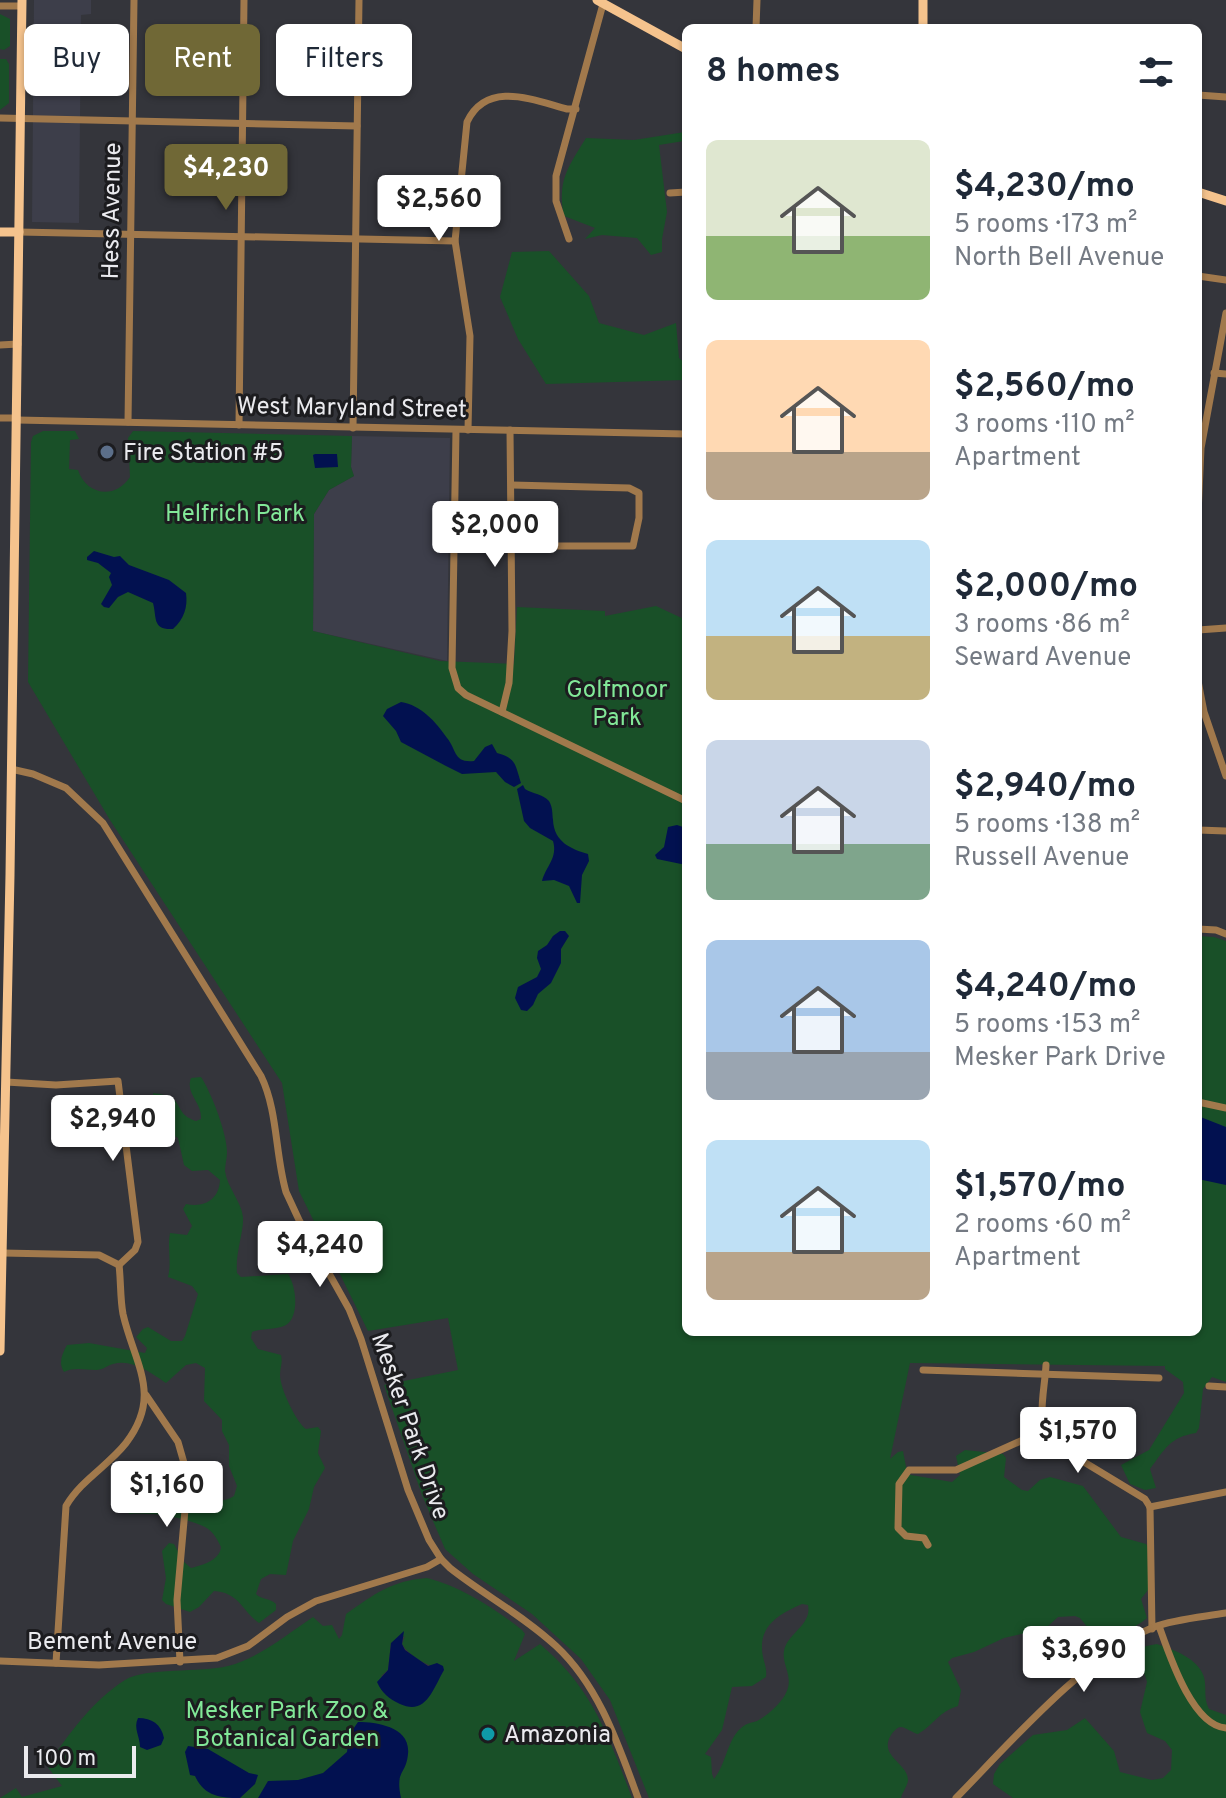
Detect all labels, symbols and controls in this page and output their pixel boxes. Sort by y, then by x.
chip: Buy [24,24,129,96]
chip: Rent [145,24,260,96]
chip: Filters [276,24,412,96]
icon: filters [1134,50,1178,94]
text: 8 homes [706,51,840,94]
street label: Hess Avenue [97,142,129,280]
pin: $4,230 [161,144,291,212]
text: $4,230 [183,153,270,186]
text: $4,230/mo [954,166,1135,209]
icon: home [770,172,866,268]
pin: $2,560 [374,175,504,243]
text: $2,560 [395,184,483,217]
text: 5 rooms · 173 m² [954,209,1137,242]
text: North Bell Avenue [954,242,1164,275]
text: $2,560/mo [954,366,1135,409]
icon: home [770,372,866,468]
street label: West Maryland Street [237,392,467,426]
text: 3 rooms · 110 m² [954,409,1135,442]
place label: Fire Station #5 [123,439,284,469]
text: Apartment [954,442,1081,475]
marker: Fire Station #5 [98,443,116,461]
park label: Helfrich Park [165,500,305,530]
pin: $2,000 [430,501,560,569]
text: $2,000 [450,510,540,543]
text: $2,000/mo [954,566,1138,609]
icon: home [770,572,866,668]
text: 3 rooms · 86 m² [954,609,1130,642]
text: Seward Avenue [954,642,1131,675]
park label: Golfmoor Park [566,676,668,734]
text: $2,940/mo [954,766,1136,809]
icon: home [770,772,866,868]
text: 5 rooms · 138 m² [954,809,1140,842]
text: Russell Avenue [954,842,1129,875]
text: $4,240/mo [954,966,1137,1009]
icon: home [770,972,866,1068]
text: 5 rooms · 153 m² [954,1009,1141,1042]
text: Mesker Park Drive [954,1042,1166,1075]
pin: $2,940 [48,1095,178,1163]
text: $2,940 [69,1104,157,1137]
text: $1,570/mo [954,1166,1125,1209]
icon: home [770,1172,866,1268]
text: 2 rooms · 60 m² [954,1209,1131,1242]
pin: $4,240 [255,1221,385,1289]
text: $4,240 [276,1230,364,1263]
text: Apartment [954,1242,1081,1275]
street label: Mesker Park Drive [363,1329,455,1524]
pin: $1,570 [1013,1407,1143,1475]
text: $1,570 [1038,1416,1118,1449]
pin: $1,160 [102,1461,232,1529]
text: $1,160 [129,1470,205,1503]
pin: $3,690 [1019,1626,1149,1694]
street label: Bement Avenue [27,1628,197,1658]
text: $3,690 [1041,1635,1127,1668]
park label: Mesker Park Zoo & Botanical Garden [186,1697,388,1755]
place label: Amazonia [504,1721,611,1751]
marker: Amazonia [479,1725,497,1743]
scale bar [24,1742,136,1778]
text: 100 m [36,1746,96,1773]

